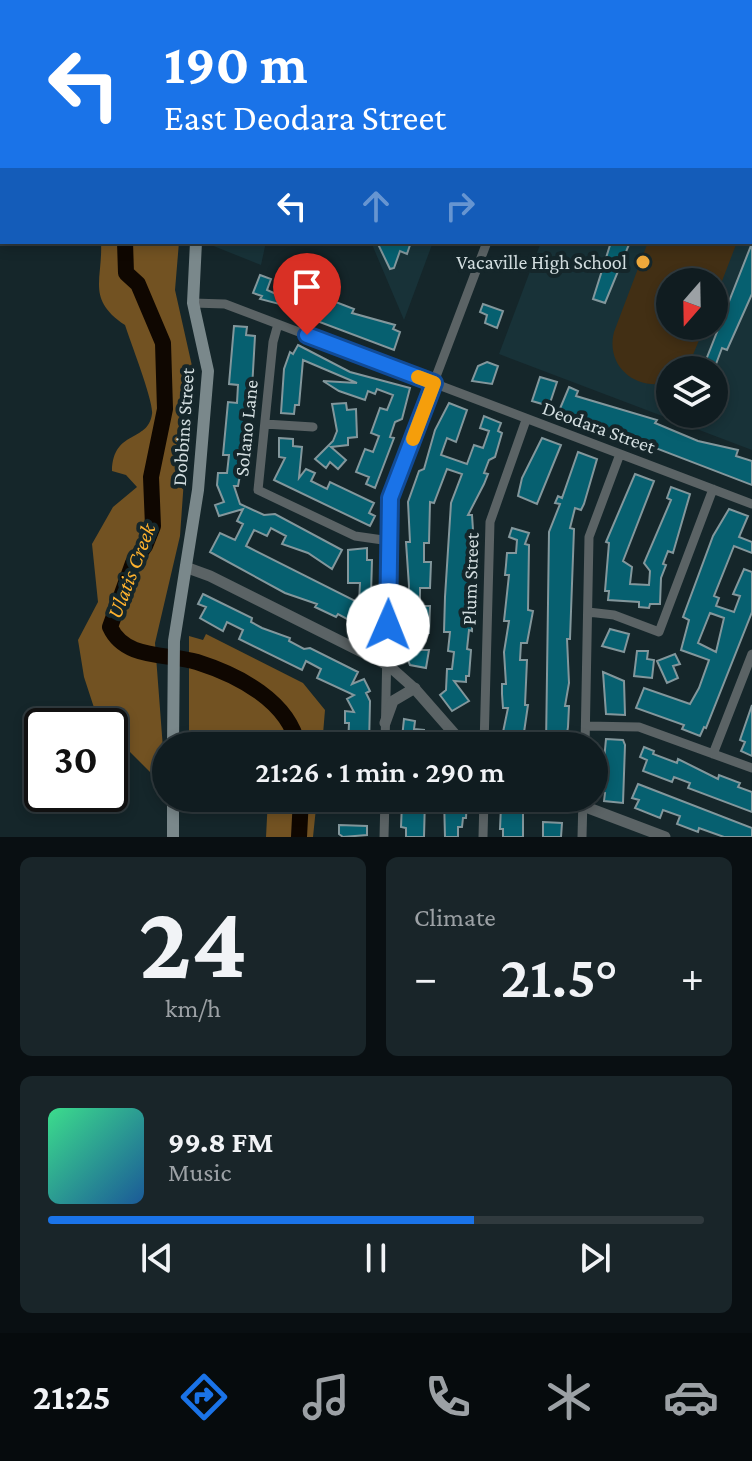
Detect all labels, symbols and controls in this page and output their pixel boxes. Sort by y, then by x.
icon: left [32,32,136,136]
text: 190 m [164,33,308,95]
text: East Deodara Street [164,98,446,138]
icon: left [270,184,314,228]
icon: ahead [354,184,398,228]
icon: right [438,184,482,228]
place label: Vacaville High School [456,251,627,274]
pin [273,253,341,335]
marker: Vacaville High School [634,253,652,271]
icon: arrive [285,265,329,309]
north arrow [656,268,728,340]
map controls [656,268,728,428]
button: layers [656,356,728,428]
street label: Dobbins Street [168,367,198,487]
street label: Solano Lane [230,378,262,477]
street label: Deodara Street [540,396,659,458]
water label: Ulatis Creek [101,519,161,622]
street label: Plum Street [457,532,483,626]
position arrow [346,583,430,667]
speed limit sign: 30 [24,708,128,812]
text: 21:26 · 1 min · 290 m [255,755,505,788]
text: 24 [138,884,248,999]
text: Climate [414,903,496,932]
text: 21.5° [500,943,618,1010]
text: − [414,953,437,1001]
text: + [681,953,704,1001]
text: km/h [165,994,221,1023]
text: 99.8 FM [168,1125,273,1158]
text: Music [168,1158,231,1187]
icon: previous [135,1236,179,1280]
icon: pause [354,1236,398,1280]
icon: next [573,1236,617,1280]
icon: directions [176,1369,232,1425]
icon: music [298,1369,354,1425]
icon: phone [420,1369,476,1425]
icon: climate [541,1369,597,1425]
icon: car [663,1369,719,1425]
text: 21:25 [33,1377,111,1417]

